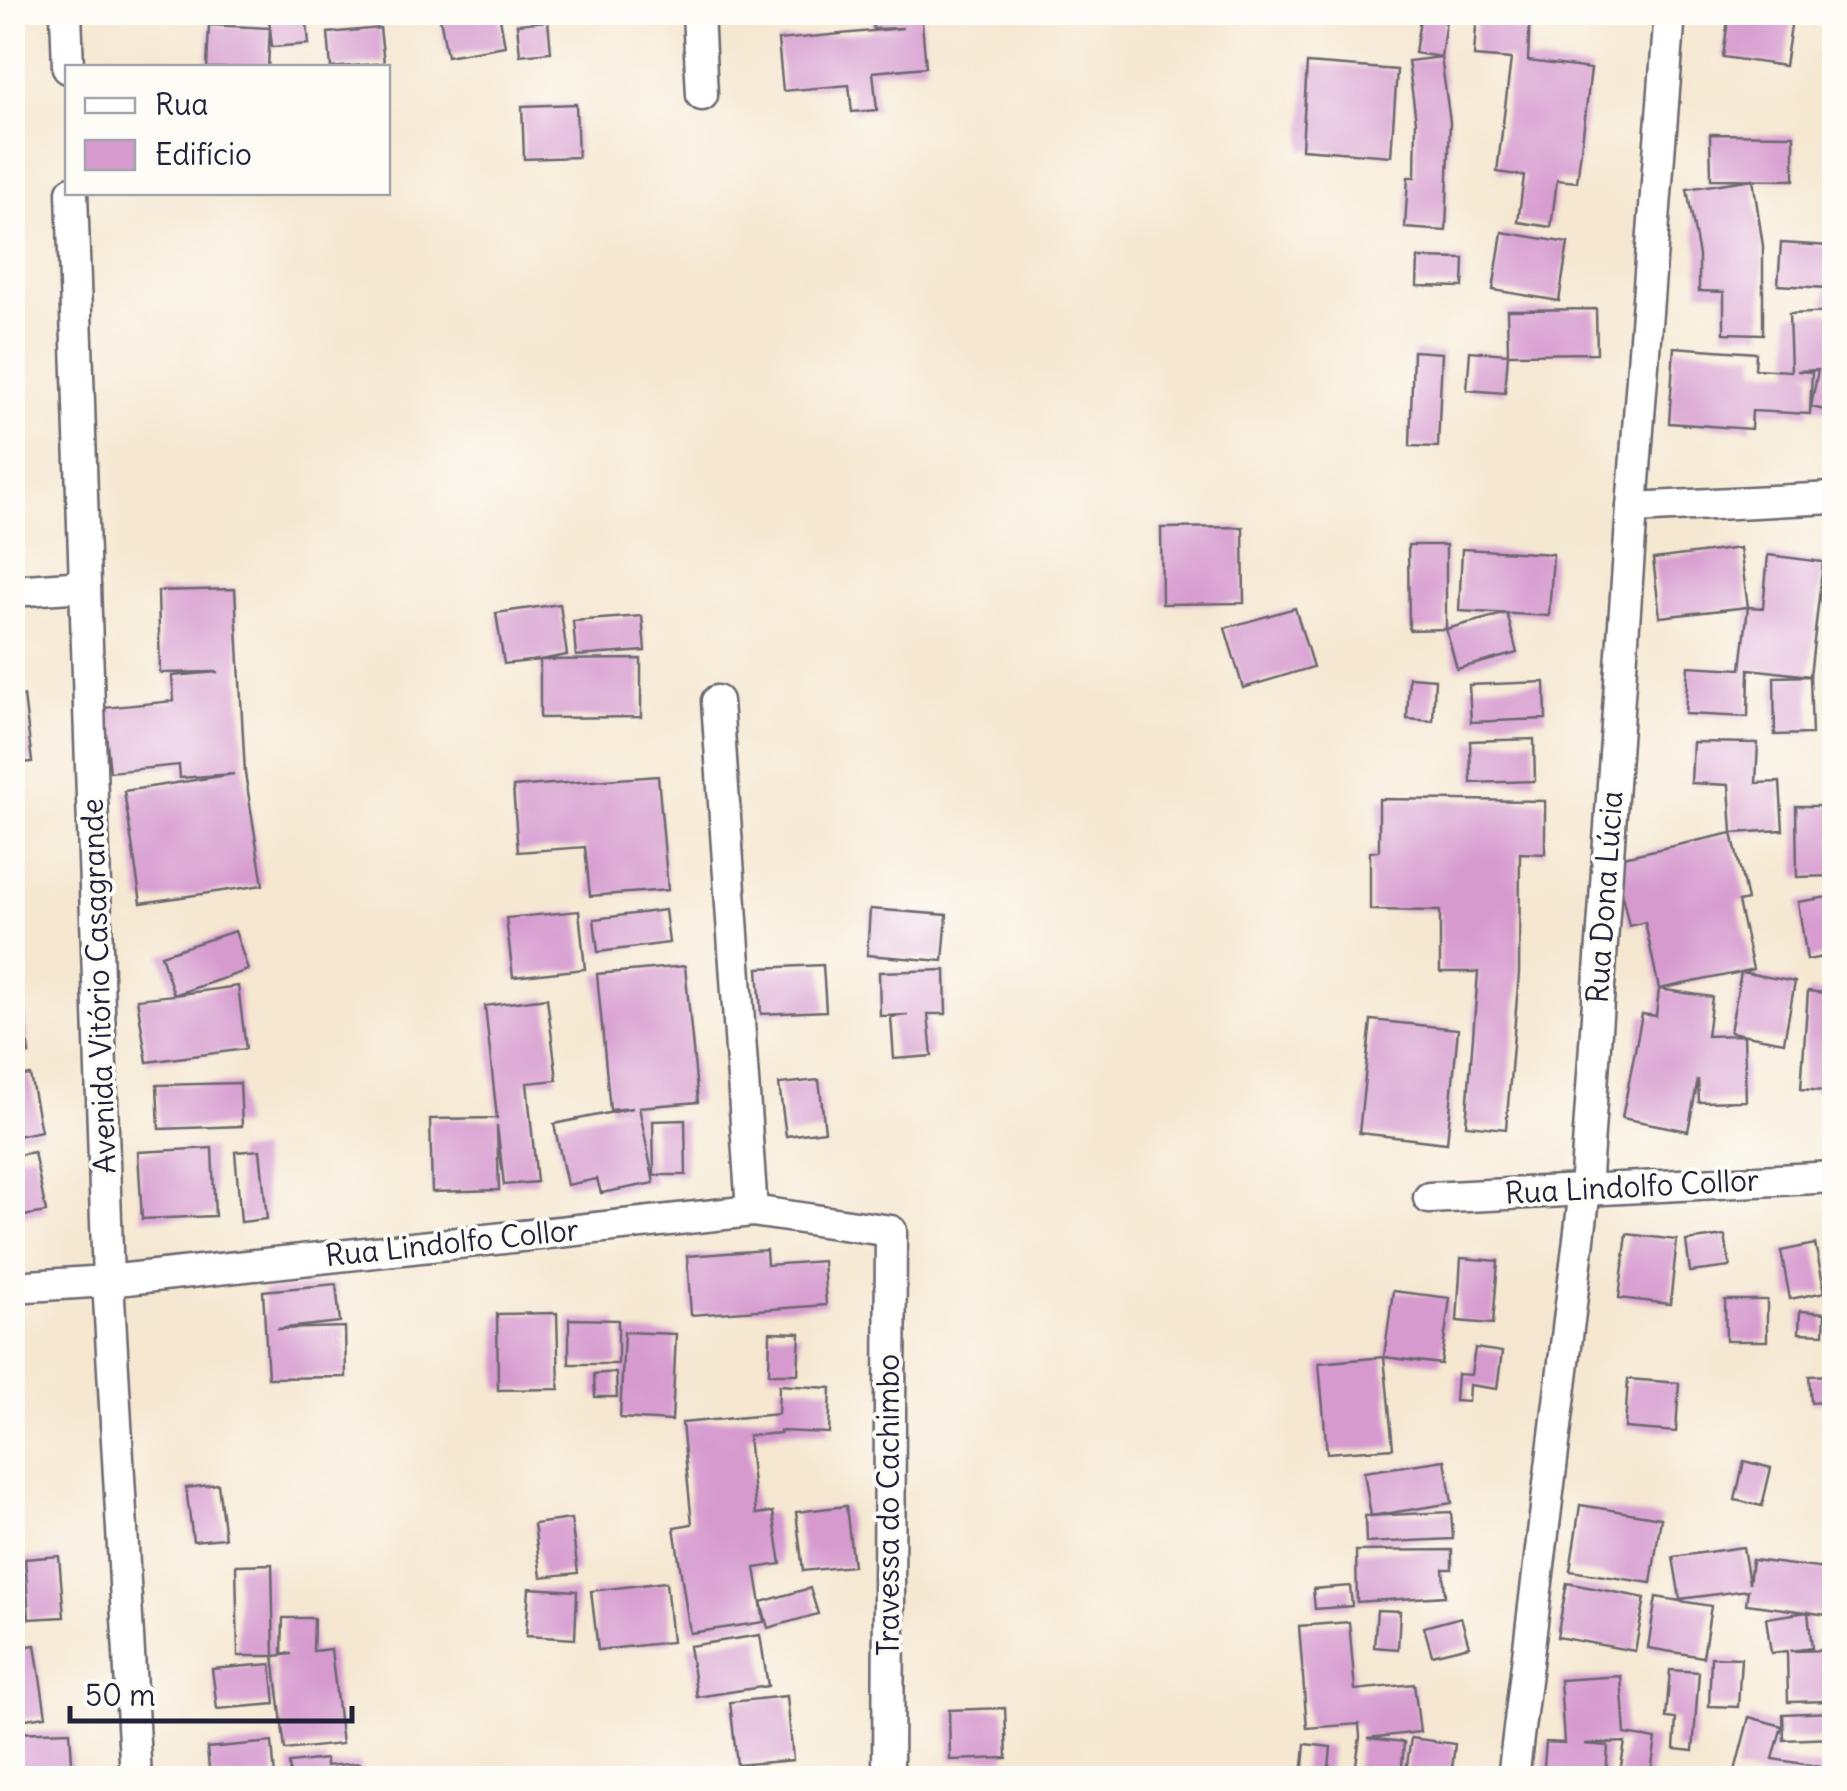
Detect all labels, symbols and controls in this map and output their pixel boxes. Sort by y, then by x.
legend [65,65,390,195]
text: Rua [155,85,208,123]
text: Edifício [155,135,252,173]
street label: Rua Dona Lúcia [1578,789,1630,1004]
street label: Avenida Vitório Casagrande [72,798,124,1174]
street label: Rua Lindolfo Collor [1504,1160,1760,1212]
street label: Rua Lindolfo Collor [323,1210,580,1274]
street label: Travessa do Cachimbo [869,1354,907,1656]
scale bar [70,1661,352,1723]
text: 50 m [85,1676,155,1714]

